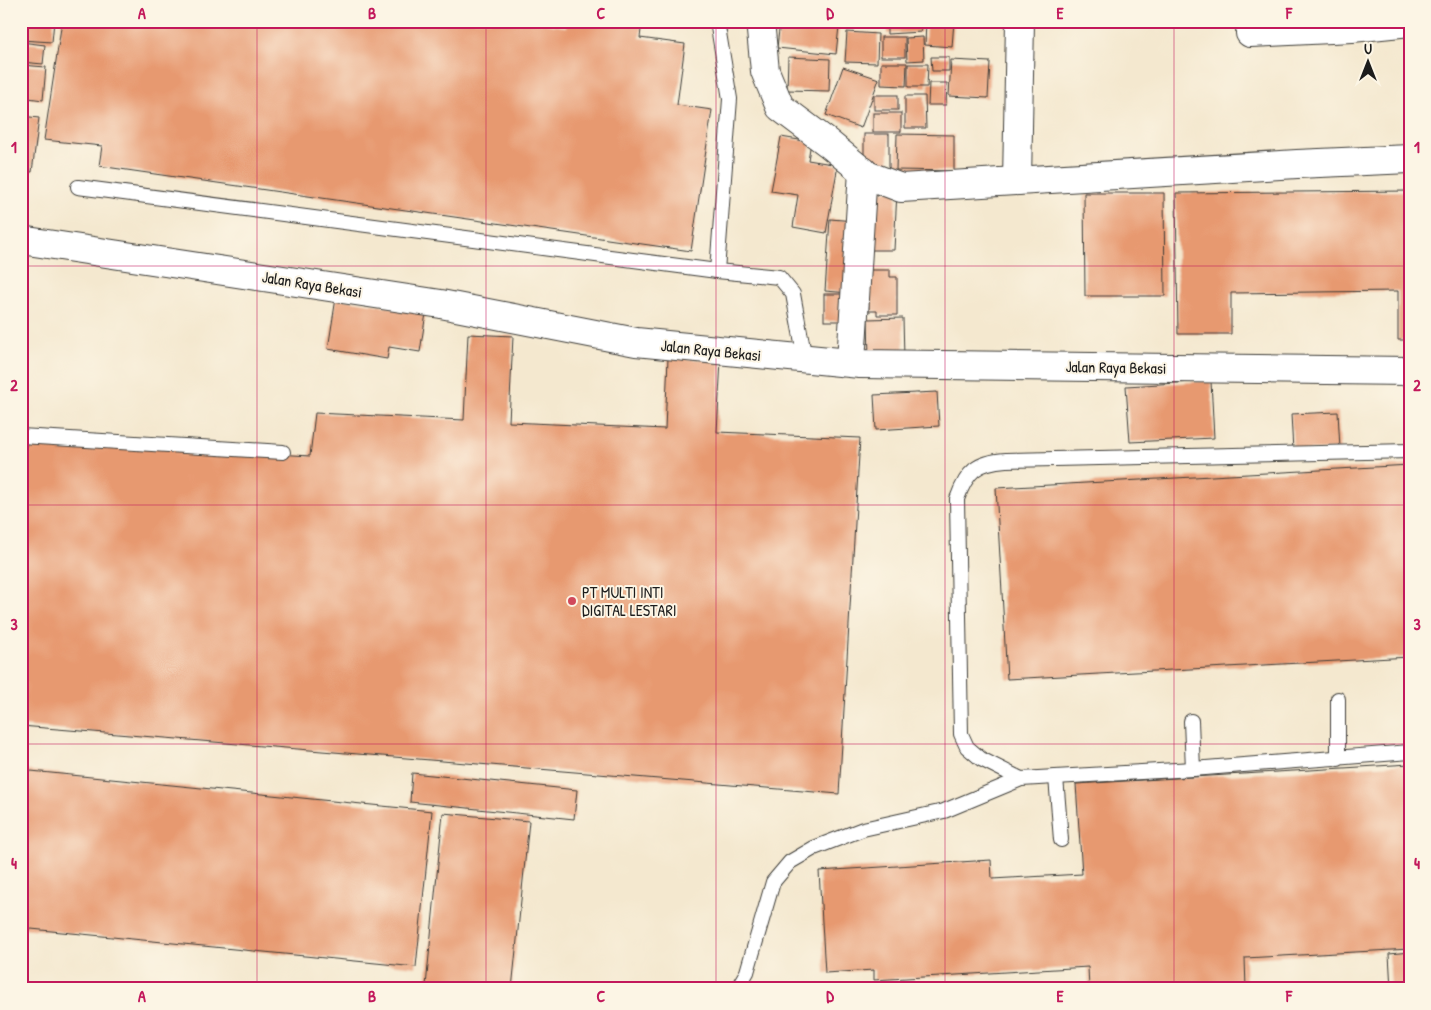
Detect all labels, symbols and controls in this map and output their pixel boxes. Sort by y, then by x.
text: A [138,2,146,24]
text: B [368,2,376,24]
text: C [597,2,606,24]
text: D [826,2,834,24]
text: E [1056,2,1064,24]
text: F [1285,2,1293,24]
north arrow [1344,38,1394,88]
text: U [1364,39,1372,58]
text: 1 [11,136,17,158]
text: 1 [1414,136,1420,158]
street label: Jalan Raya Bekasi [260,265,364,303]
street label: Jalan Raya Bekasi [660,334,762,366]
street label: Jalan Raya Bekasi [1065,355,1167,379]
text: 2 [10,374,18,396]
text: 2 [1413,374,1421,396]
place label: PT MULTI INTI DIGITAL LESTARI [582,581,676,621]
marker: PT MULTI INTI DIGITAL LESTARI [566,595,578,607]
text: 3 [10,613,18,635]
text: 3 [1413,613,1421,635]
text: 4 [11,852,17,874]
text: 4 [1414,852,1420,874]
text: A [138,985,146,1007]
text: B [368,985,376,1007]
text: C [597,985,606,1007]
text: D [826,985,834,1007]
text: E [1056,985,1064,1007]
text: F [1285,985,1293,1007]

